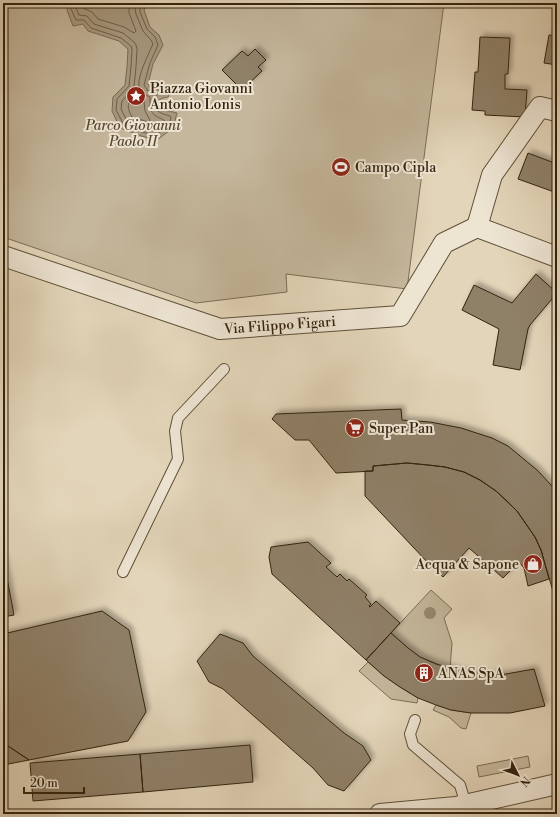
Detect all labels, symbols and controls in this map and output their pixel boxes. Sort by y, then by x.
place label: Piazza Giovanni Antonio Lonis [149,80,253,114]
place icon: Piazza Giovanni Antonio Lonis [125,85,147,107]
park label: Parco Giovanni Paolo II [84,117,181,151]
sports icon: Campo Cipla [330,156,352,178]
place label: Campo Cipla [355,159,437,177]
street label: Via Filippo Figari [222,313,337,339]
supermarket icon: Super Pan [344,417,366,439]
place label: Super Pan [369,420,434,438]
shop icon: Acqua & Sapone [522,553,544,575]
place label: Acqua & Sapone [415,556,519,574]
building icon: ANAS SpA [413,662,435,684]
place label: ANAS SpA [437,665,505,683]
north arrow [498,755,538,795]
scale bar [24,769,84,795]
text: N [516,773,533,789]
text: 20 m [30,776,58,791]

